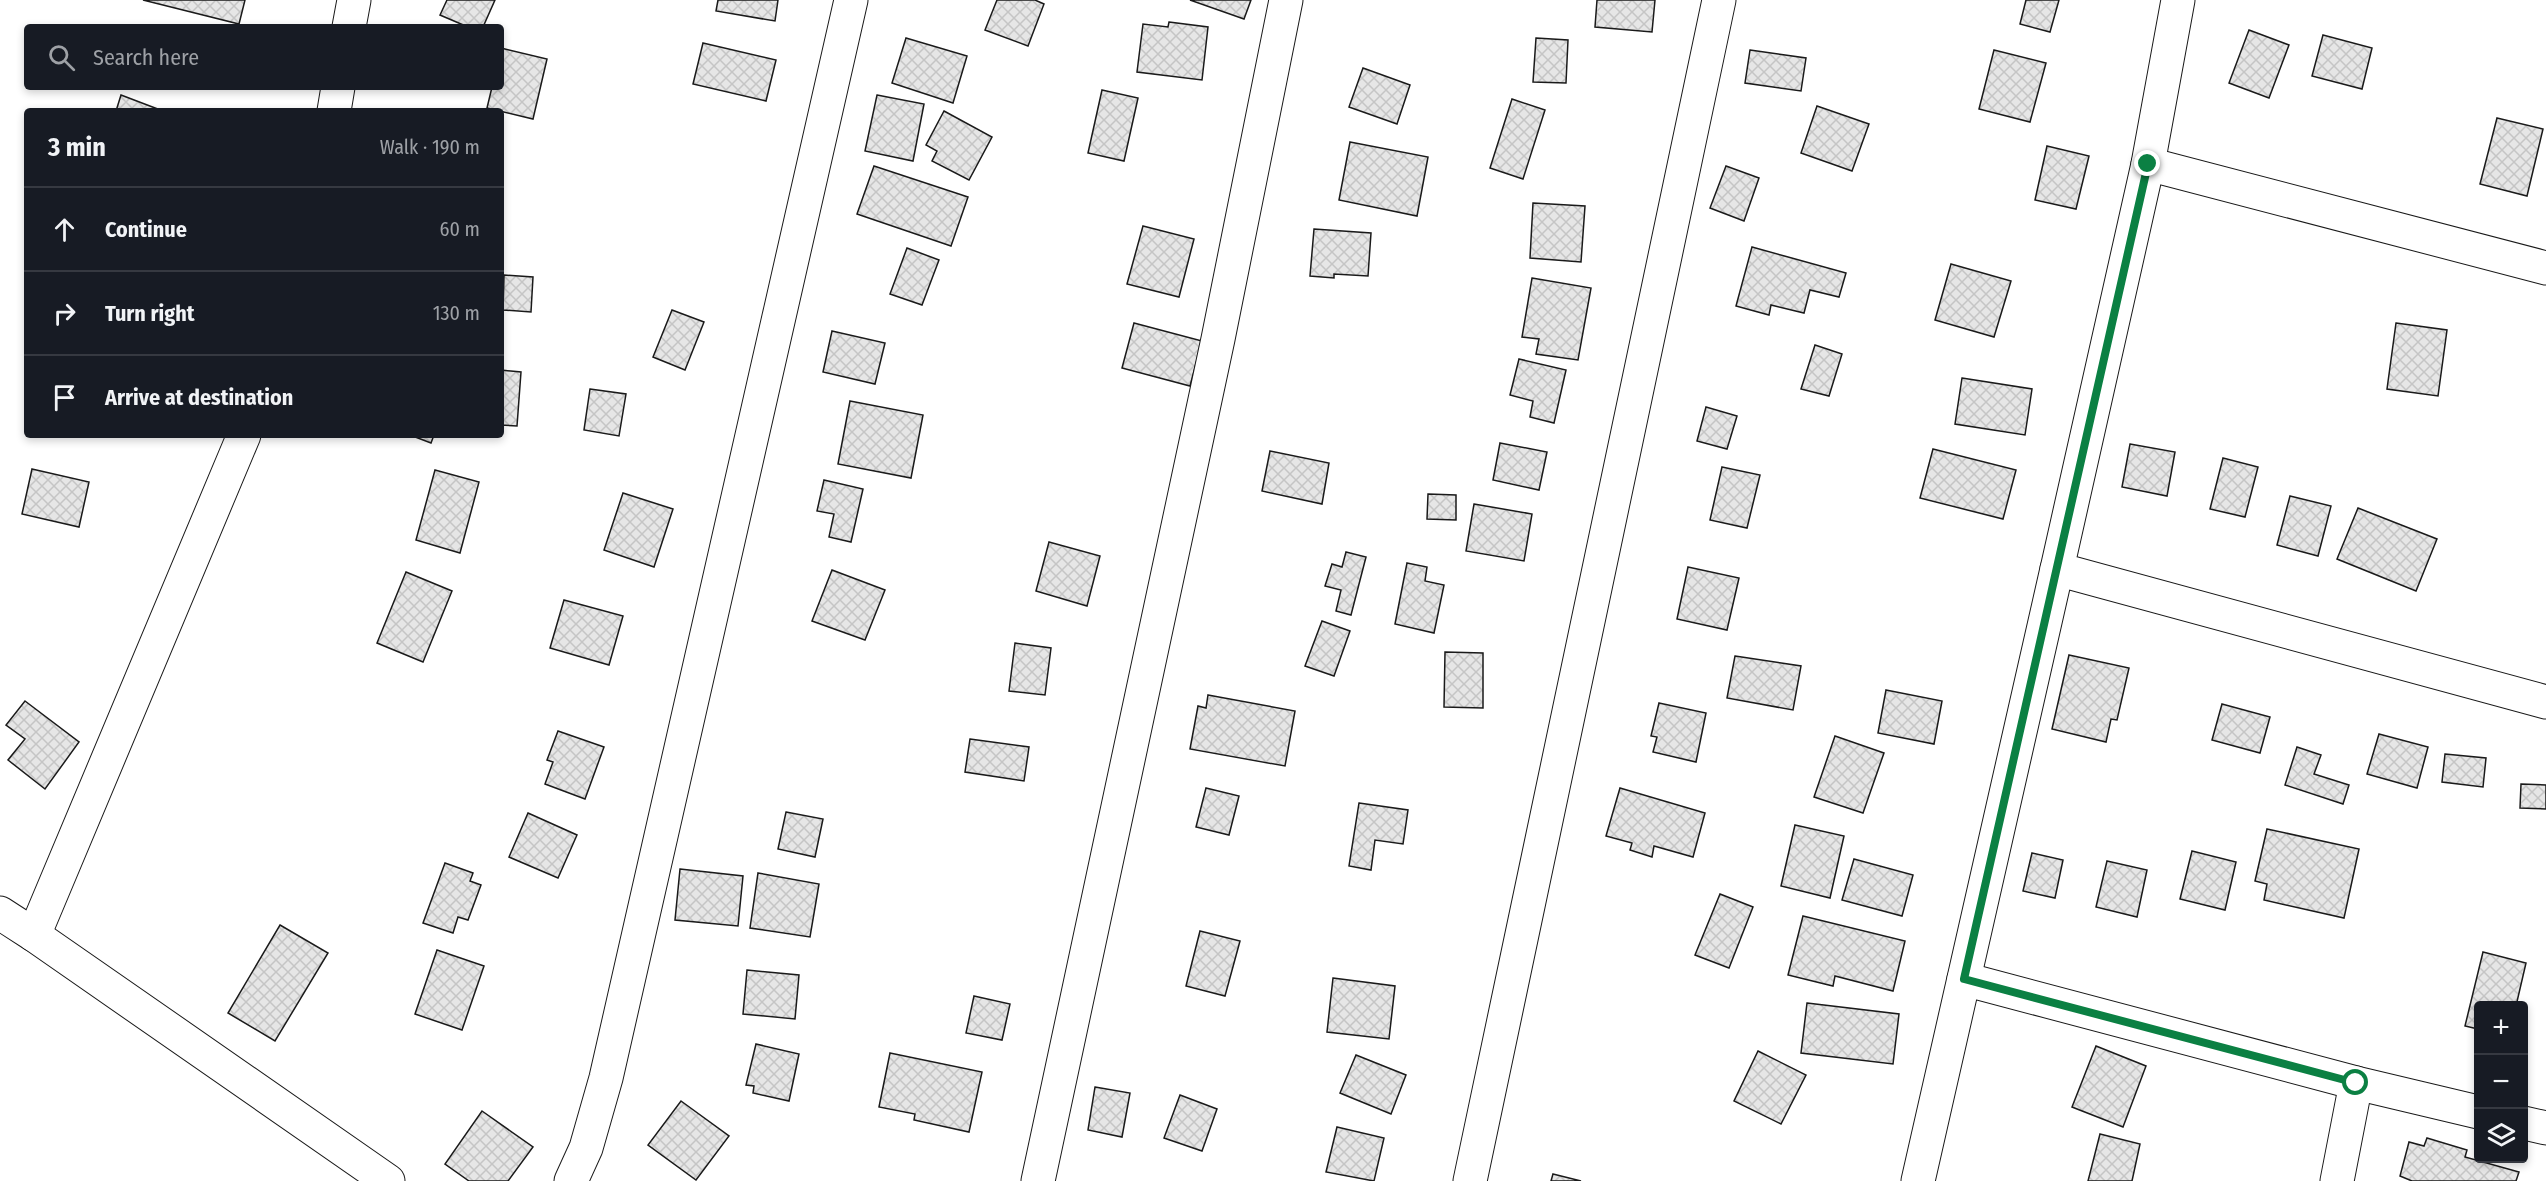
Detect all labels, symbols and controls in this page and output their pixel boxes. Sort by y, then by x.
search box [24,24,504,90]
icon: search [45,41,78,74]
text: Search here [93,44,199,71]
text: 3 min [48,132,106,163]
text: Walk · 190 m [380,135,480,159]
route end [2134,150,2160,176]
icon: ahead [48,213,81,246]
text: Continue [105,216,187,243]
text: 60 m [440,217,480,241]
icon: right [48,297,81,330]
text: Turn right [105,300,194,327]
text: 130 m [433,301,480,325]
icon: arrive [48,381,81,414]
text: Arrive at destination [105,384,293,411]
map controls [2474,1001,2528,1163]
button: + [2474,1001,2528,1055]
button: − [2474,1055,2528,1109]
route start [2342,1069,2368,1095]
button: layers [2474,1109,2528,1163]

